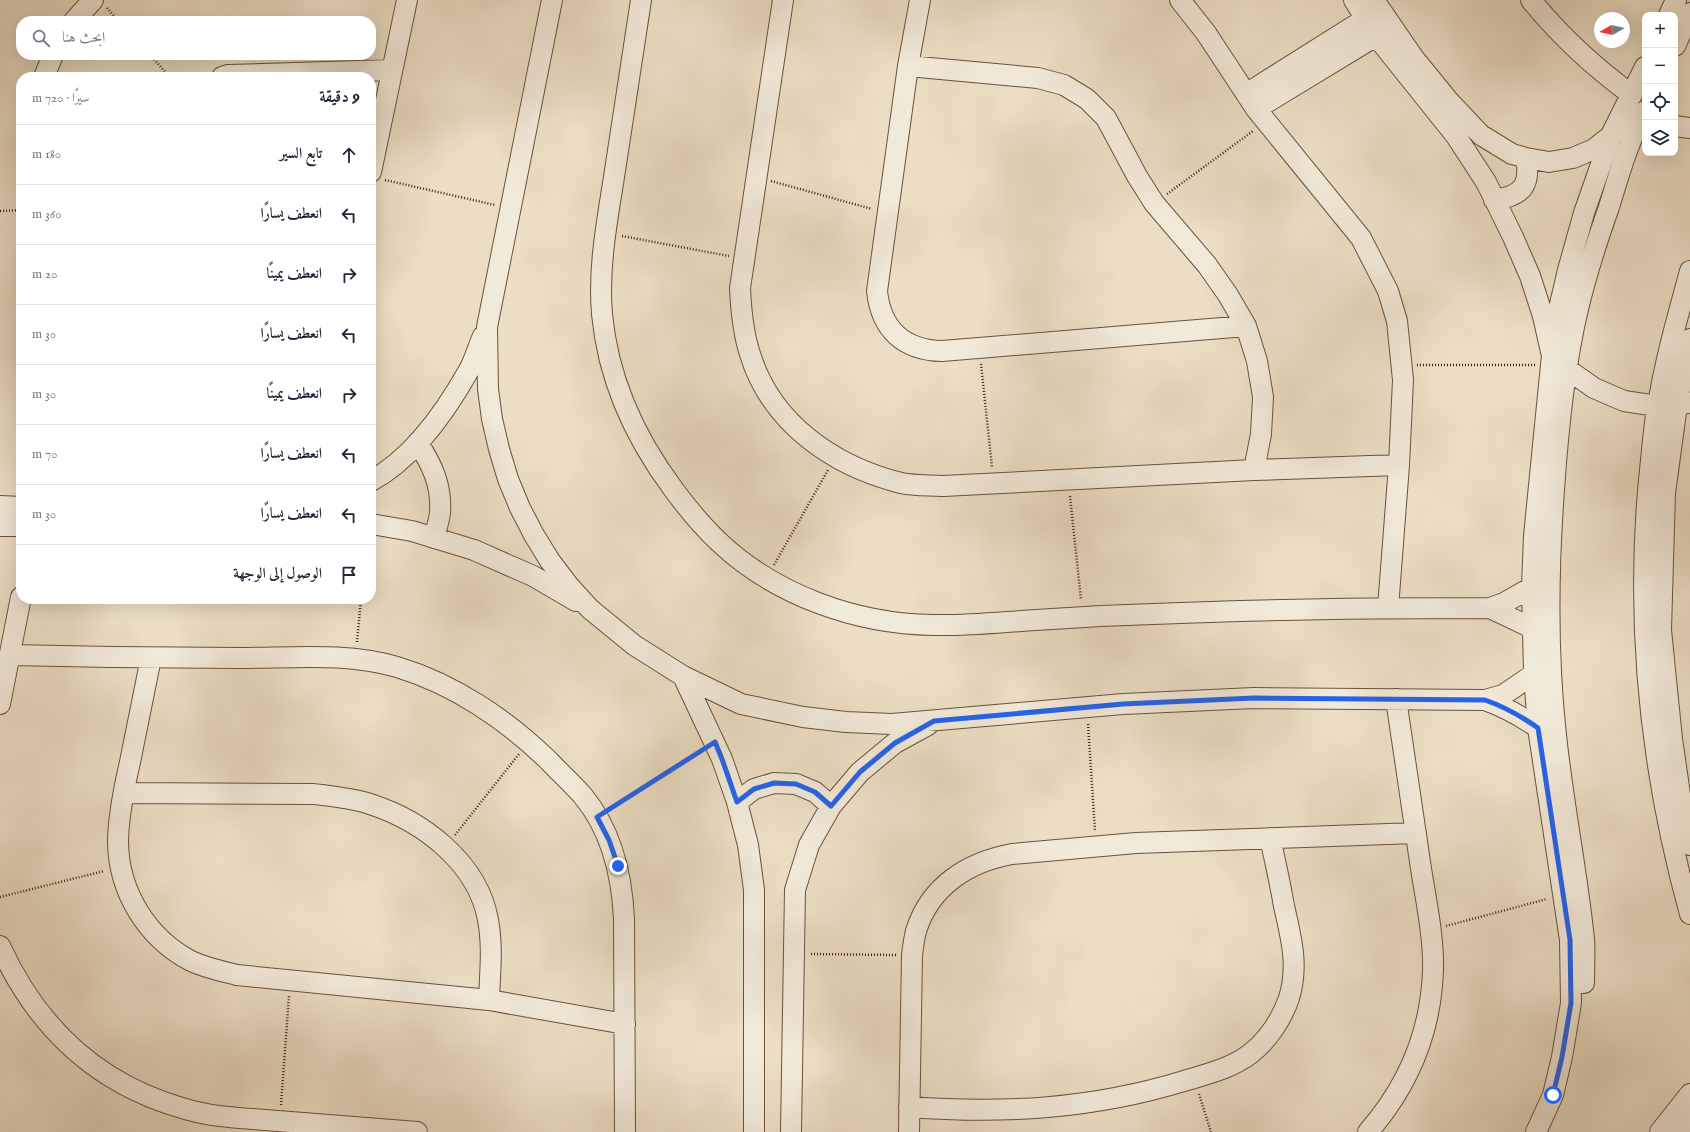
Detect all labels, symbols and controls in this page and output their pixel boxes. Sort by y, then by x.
north arrow [1594,12,1630,48]
map controls [1642,12,1678,156]
button: + [1642,12,1678,48]
search box [16,16,376,60]
icon: search [30,27,52,49]
text: ابحث هنا [62,28,105,47]
button: − [1642,48,1678,84]
button: locate [1642,84,1678,120]
text: 9 دقيقة [319,87,360,108]
text: سيرًا · 720 m [32,90,89,107]
button: layers [1642,120,1678,156]
text: تابع السير [280,144,322,163]
icon: ahead [338,144,360,166]
text: 180 m [32,146,61,163]
text: انعطف يسارًا [260,204,322,223]
icon: left [338,204,360,226]
text: 360 m [32,206,62,223]
text: انعطف يمينًا [266,264,322,283]
icon: right [338,264,360,286]
text: 20 m [32,266,57,283]
text: انعطف يسارًا [260,324,322,343]
icon: left [338,324,360,346]
text: 30 m [32,326,56,343]
text: انعطف يمينًا [266,384,322,403]
icon: right [338,384,360,406]
text: 30 m [32,386,56,403]
text: انعطف يسارًا [260,444,322,463]
icon: left [338,444,360,466]
text: 70 m [32,446,57,463]
text: انعطف يسارًا [260,504,322,523]
icon: left [338,504,360,526]
text: 30 m [32,506,56,523]
text: الوصول إلى الوجهة [233,564,322,583]
icon: arrive [338,564,360,586]
route end [609,857,627,875]
route start [1544,1086,1562,1104]

